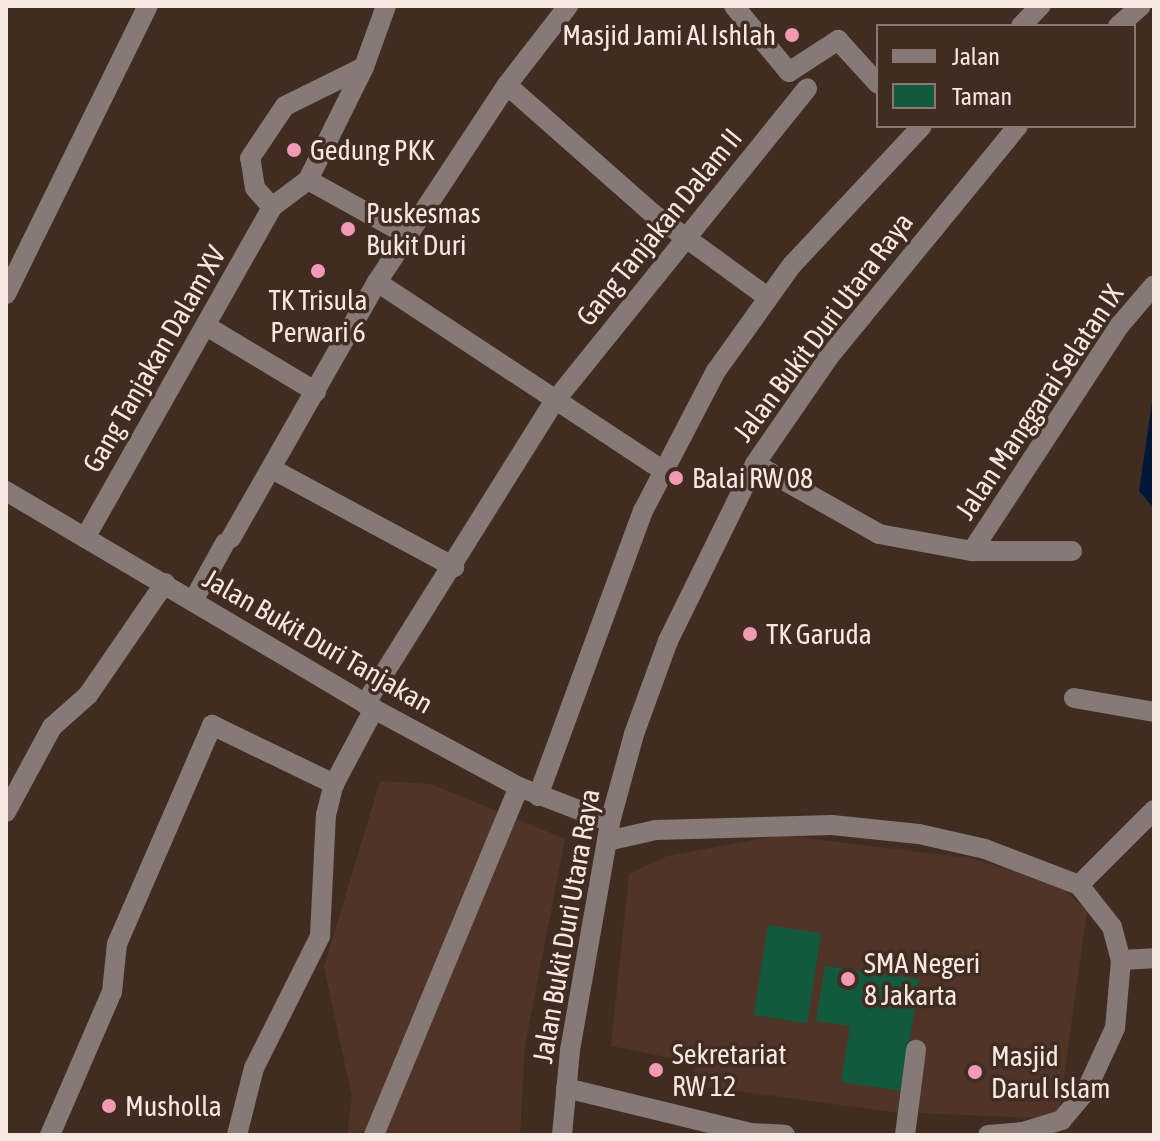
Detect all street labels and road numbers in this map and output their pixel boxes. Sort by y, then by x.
street label: Gang Tanjakan Dalam II [569,122,749,332]
street label: Jalan Bukit Duri Utara Raya [726,206,920,448]
street label: Gang Tanjakan Dalam XV [75,240,233,478]
street label: Jalan Manggarai Selatan IX [948,278,1130,526]
street label: Jalan Bukit Duri Tanjakan [197,562,439,720]
street label: Jalan Bukit Duri Utara Raya [525,786,607,1066]

